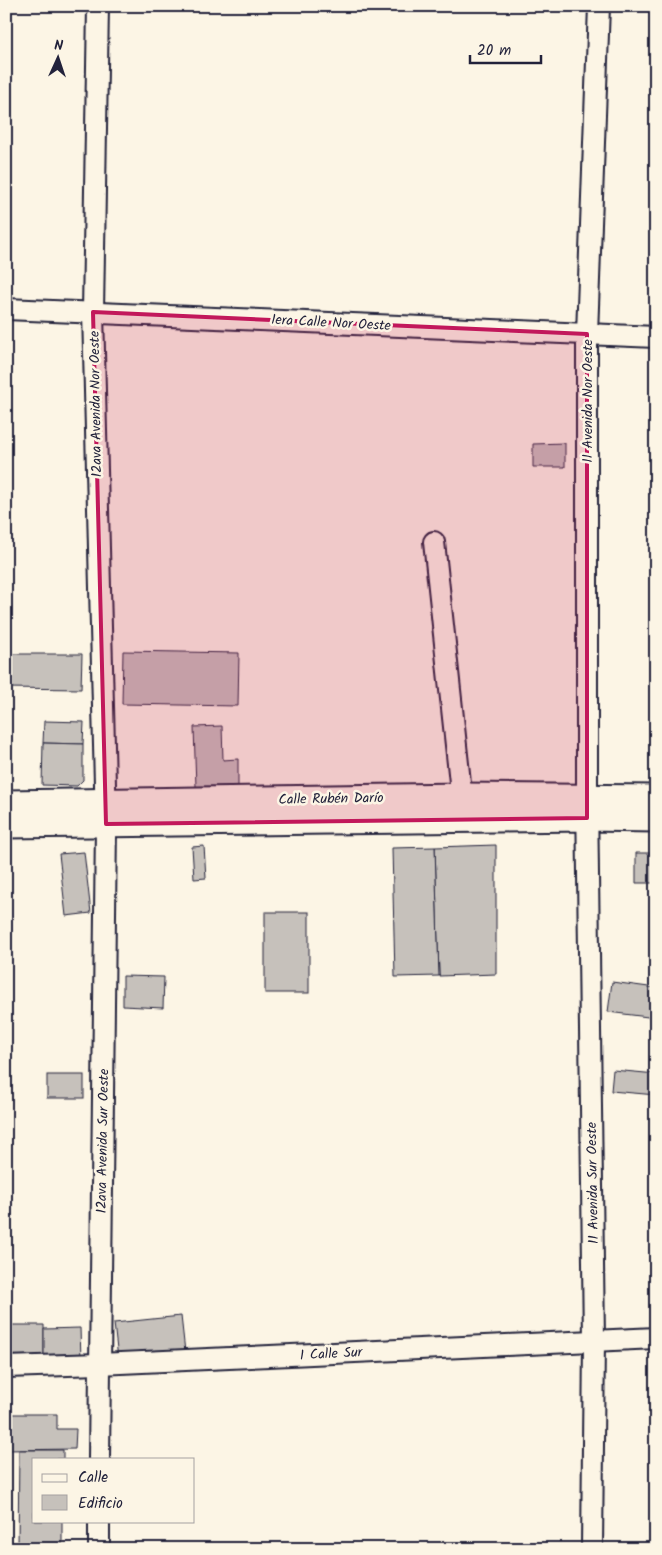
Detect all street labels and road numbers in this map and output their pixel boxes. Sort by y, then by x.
street label: 1era Calle Nor Oeste [271,309,392,337]
street label: 12ava Avenida Nor Oeste [84,330,108,477]
street label: 11 Avenida Nor Oeste [577,338,599,463]
street label: Calle Rubén Darío [278,787,384,811]
street label: 12ava Avenida Sur Oeste [91,1068,115,1214]
street label: 11 Avenida Sur Oeste [581,1121,605,1244]
street label: 1 Calle Sur [299,1341,364,1367]

